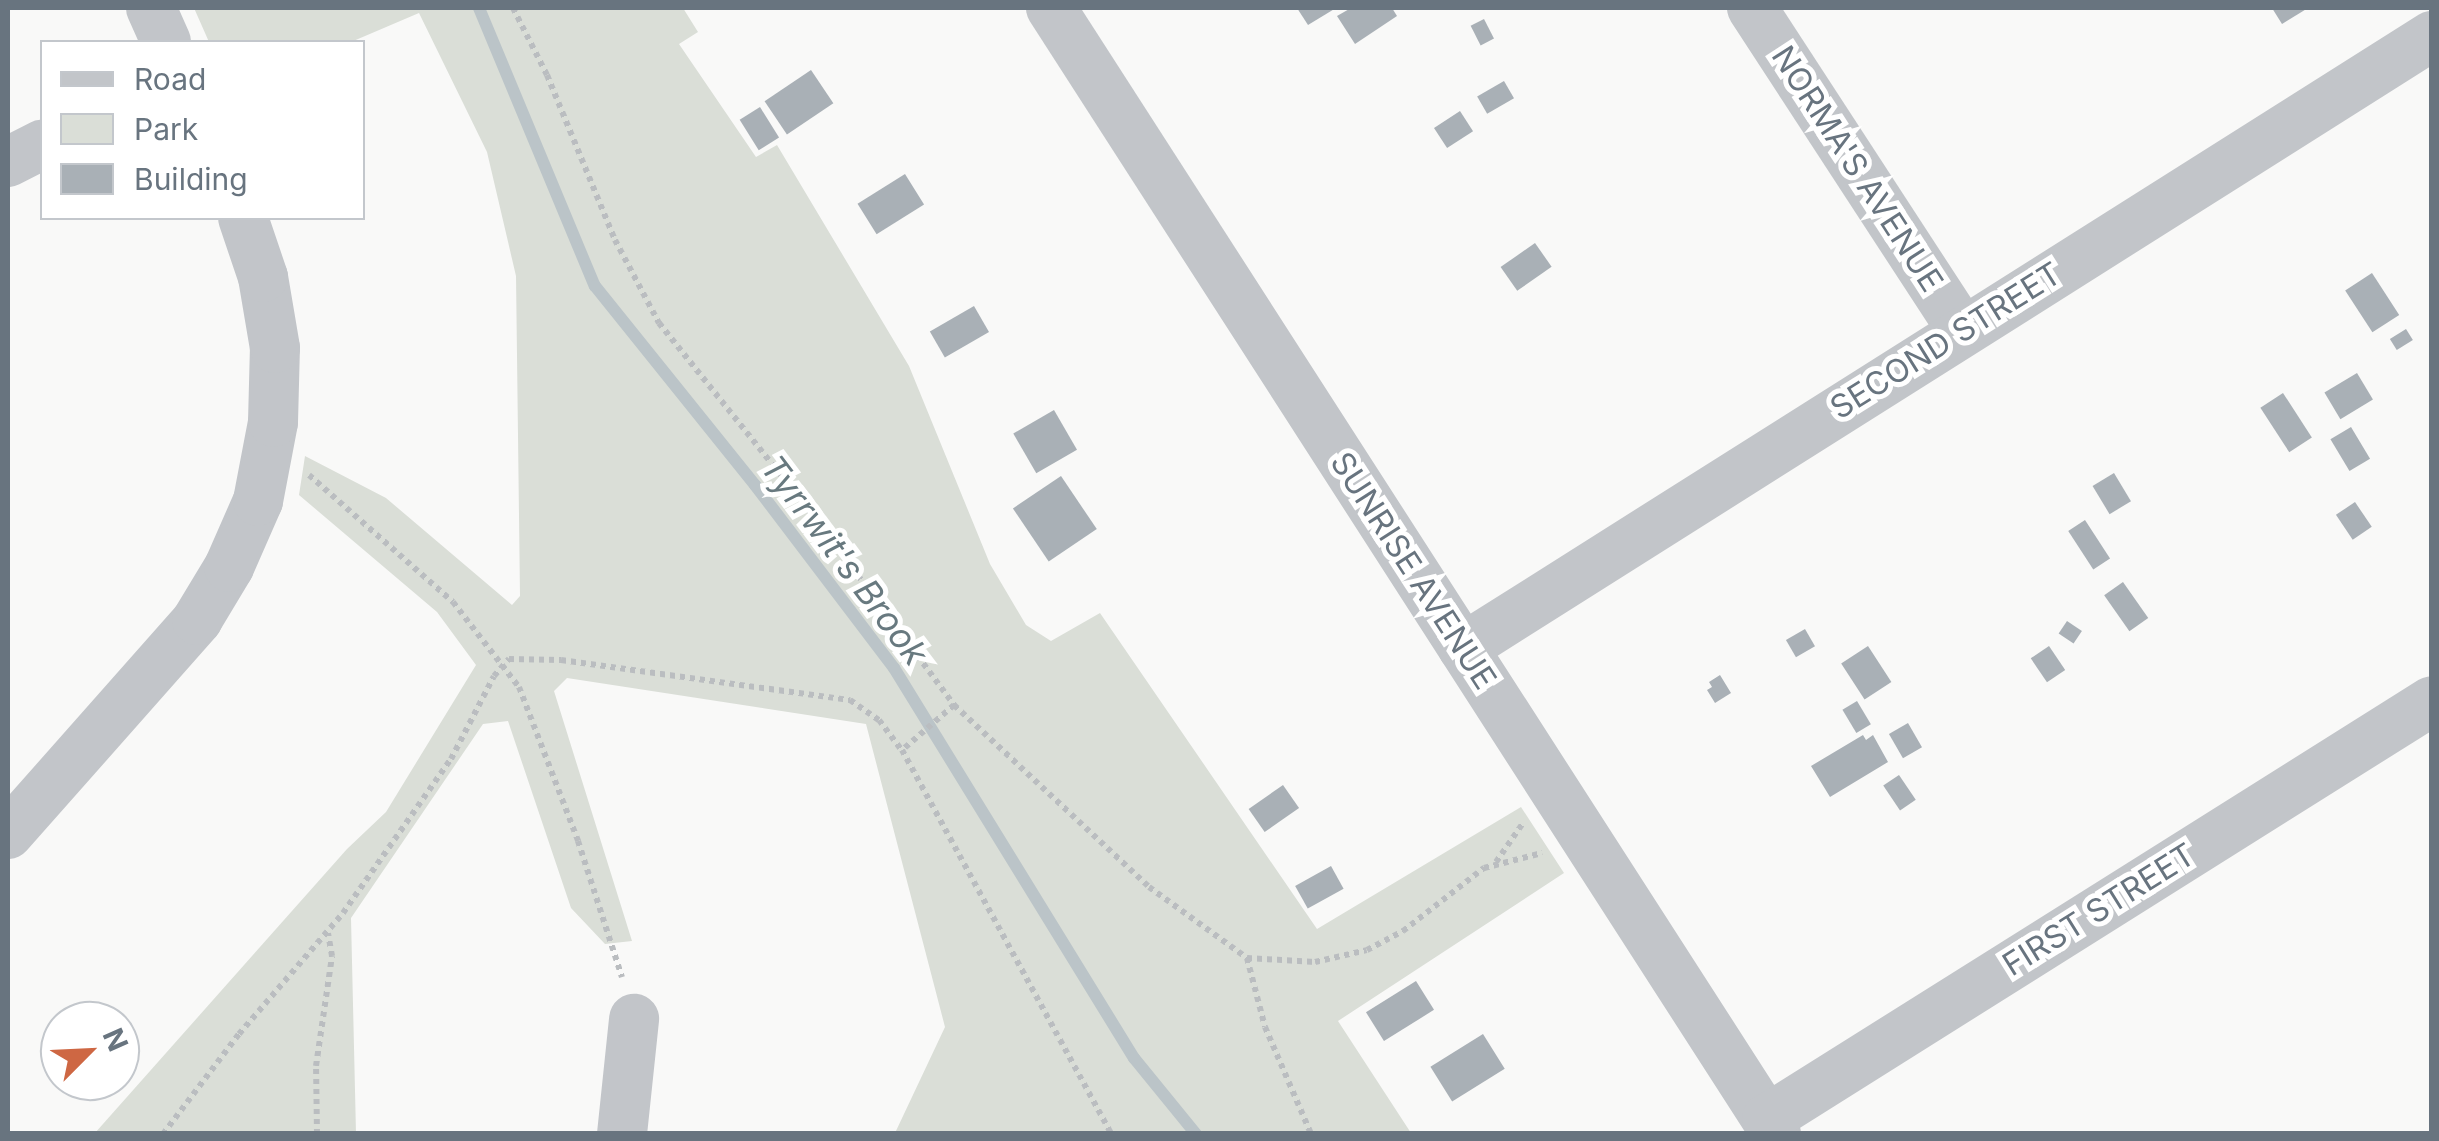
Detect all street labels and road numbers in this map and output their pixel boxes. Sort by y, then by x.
street label: NORMA'S AVENUE [1763,39,1951,299]
street label: SECOND STREET [1824,255,2068,427]
street label: SUNRISE AVENUE [1322,445,1504,697]
street label: FIRST STREET [1996,836,2202,984]

